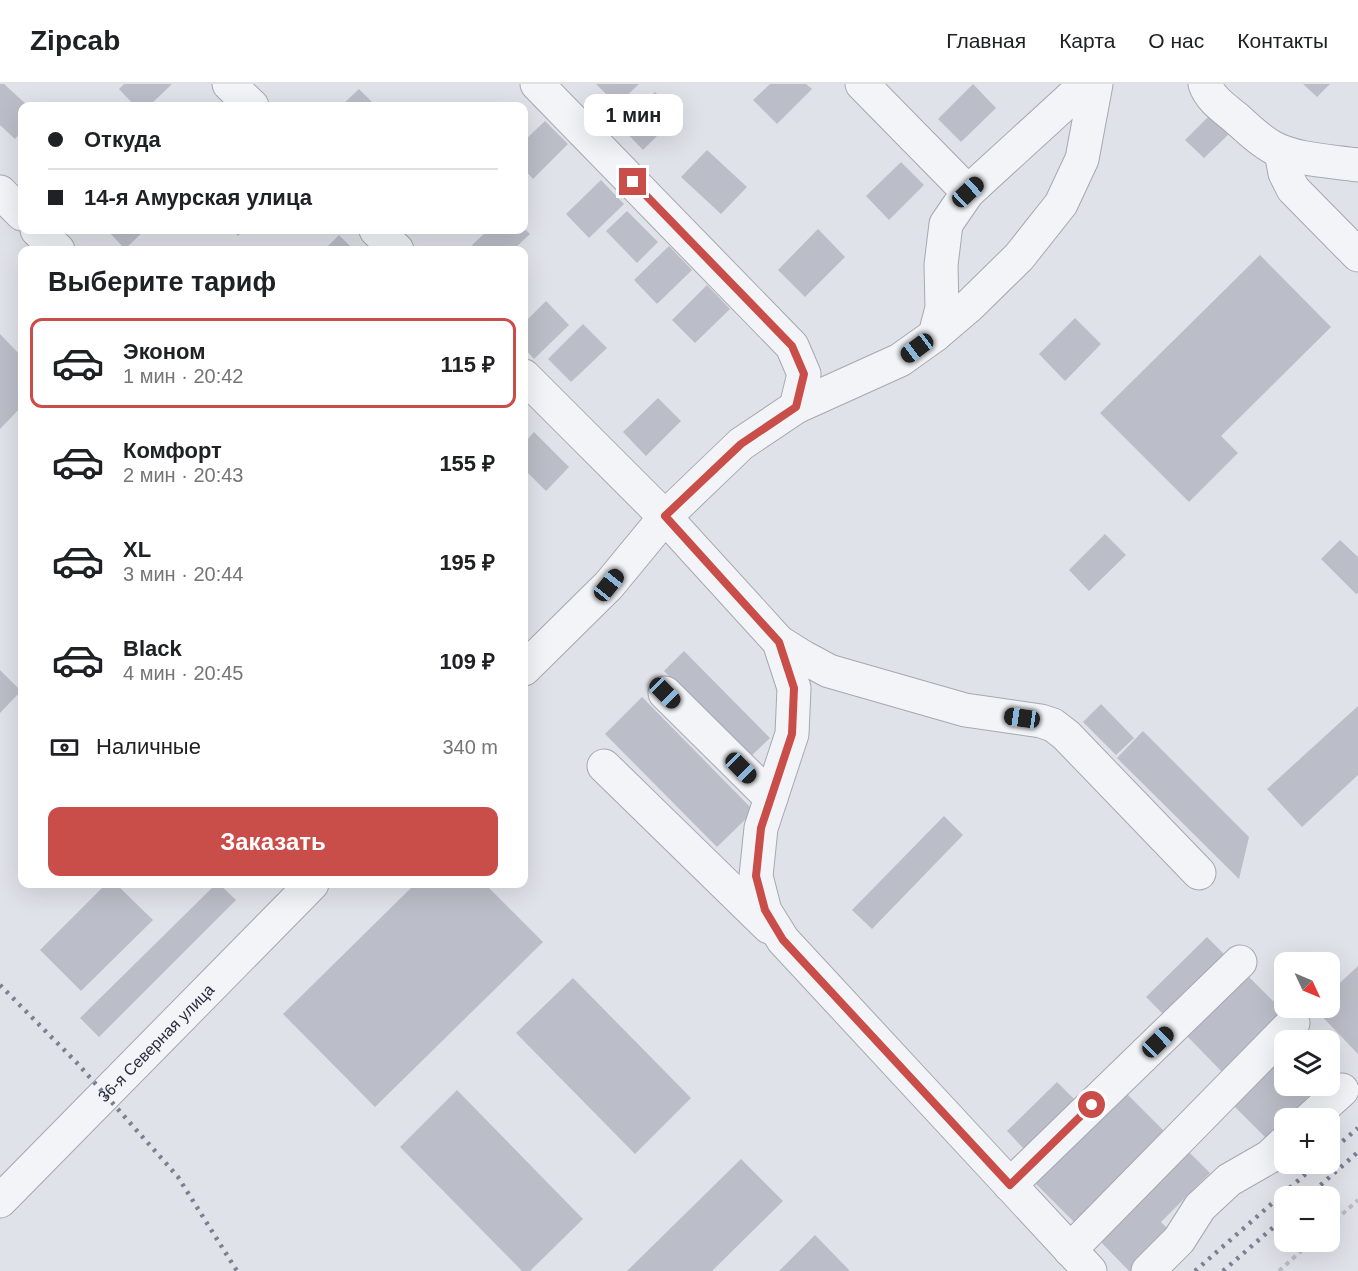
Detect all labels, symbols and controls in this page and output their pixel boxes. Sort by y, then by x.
text: Zipcab [30,25,120,56]
text: Главная [946,29,1026,52]
text: Карта [1059,29,1115,52]
text: О нас [1148,29,1204,52]
text: Контакты [1237,29,1328,52]
callout: 1 мин [584,95,682,137]
text: 1 мин [606,104,661,126]
text: Откуда [84,127,161,152]
route end [619,168,646,195]
car [949,173,987,211]
text: 14-я Амурская улица [84,185,312,210]
text: Выберите тариф [48,267,276,297]
car [897,330,937,366]
icon: car [51,336,105,390]
text: Эконом [123,339,206,364]
text: 115 ₽ [441,352,495,377]
text: 1 мин · 20:42 [123,365,243,387]
icon: car [51,435,105,489]
text: Комфорт [123,438,222,463]
text: 155 ₽ [439,451,495,476]
text: 2 мин · 20:43 [123,464,243,486]
icon: car [51,534,105,588]
text: XL [123,537,151,562]
text: 195 ₽ [439,550,495,575]
text: 3 мин · 20:44 [123,563,243,585]
car [591,565,627,605]
icon: car [51,633,105,687]
text: Black [123,636,182,661]
text: 109 ₽ [439,649,495,674]
text: 4 мин · 20:45 [123,662,243,684]
car [646,674,684,712]
car [1003,707,1041,729]
icon: cash [48,731,81,764]
text: Наличные [96,734,201,759]
text: 340 m [442,736,498,758]
car [722,749,760,787]
button: Заказать [48,807,498,876]
north arrow [1274,952,1340,1018]
map controls [1274,952,1340,1252]
street label: 36-я Северная улица [94,981,217,1105]
car [1139,1023,1177,1061]
button: layers [1274,1030,1340,1096]
route start [1078,1091,1105,1118]
button: + [1274,1108,1340,1174]
button: − [1274,1186,1340,1252]

